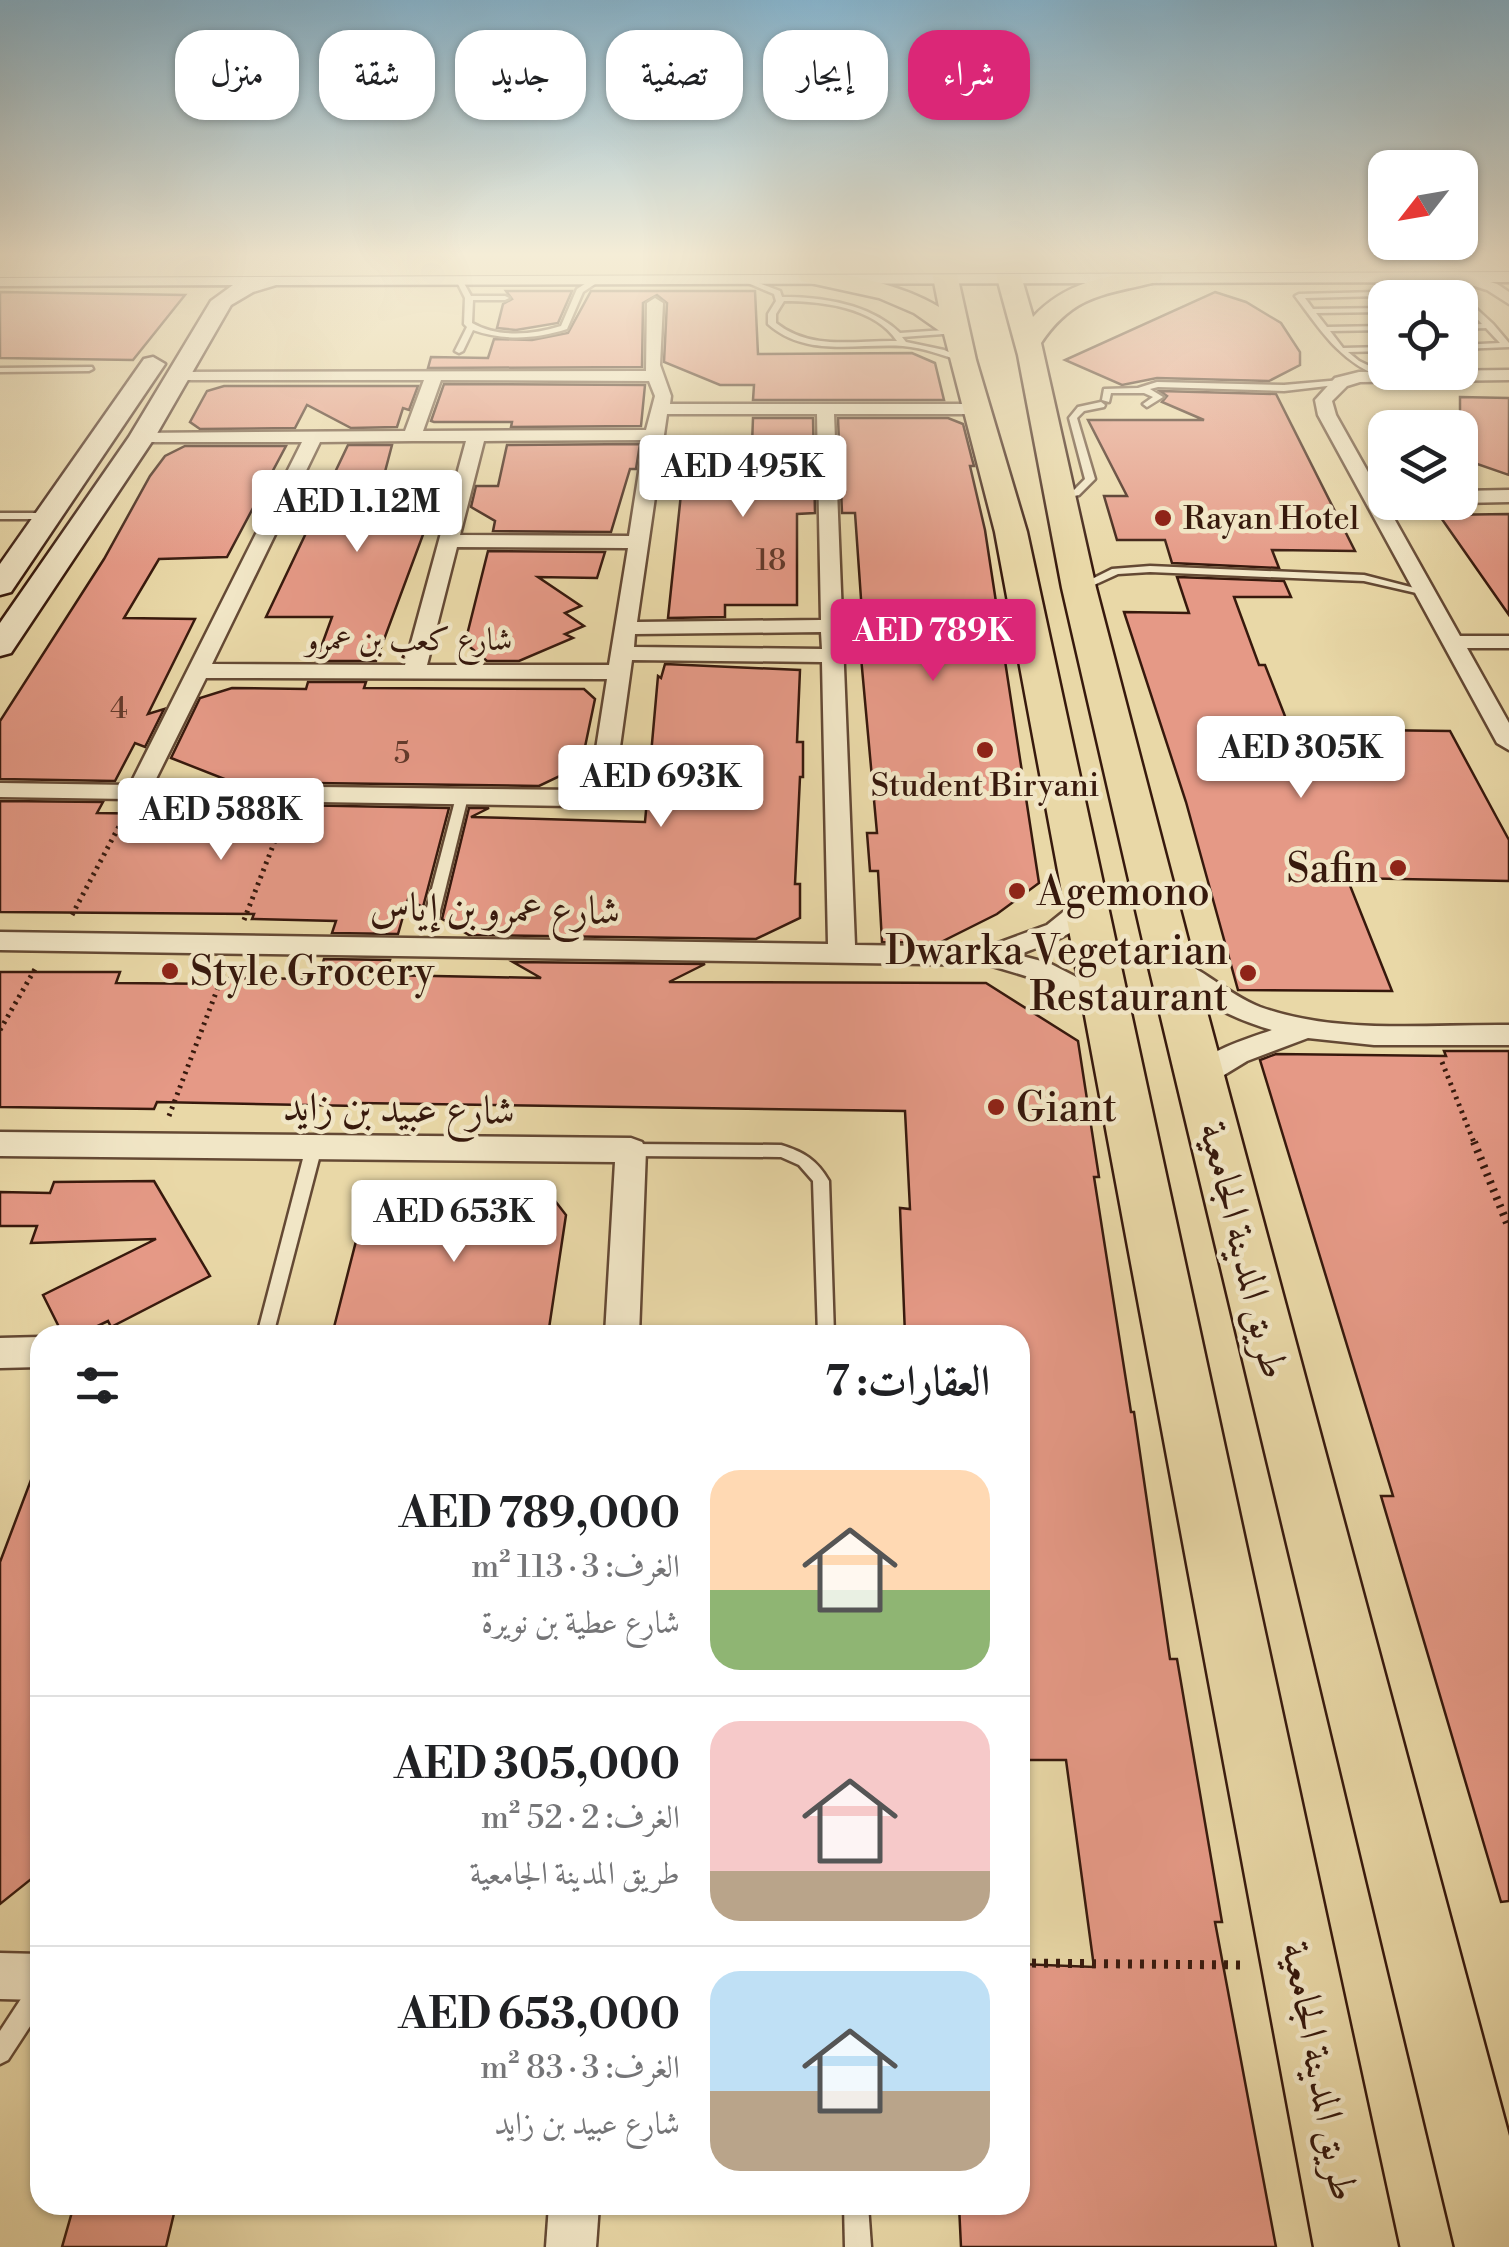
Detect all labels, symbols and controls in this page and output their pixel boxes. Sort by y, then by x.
chip: منزل [175,30,299,120]
chip: شقة [319,30,435,120]
chip: جديد [455,30,586,120]
chip: تصفية [606,30,743,120]
chip: إيجار [763,30,888,120]
chip: شراء [908,30,1030,120]
north arrow [1368,150,1478,260]
map controls [1368,150,1478,520]
button: locate [1368,280,1478,390]
button: layers [1368,410,1478,520]
pin: AED 495K [640,435,846,520]
text: AED 495K [661,447,825,487]
pin: AED 1.12M [243,470,471,555]
text: AED 1.12M [274,482,440,522]
place label: Rayan Hotel [1183,499,1360,539]
marker: Rayan Hotel [1152,507,1174,529]
house number: 18 [756,542,786,580]
pin: AED 789K [830,599,1036,684]
text: AED 789K [853,611,1013,651]
street label: شارع كعب بن عمرو [303,620,512,666]
house number: 4 [110,690,128,728]
pin: AED 305K [1198,716,1404,801]
text: AED 305K [1219,728,1383,768]
house number: 5 [394,735,410,773]
marker: Student Biryani [974,739,996,761]
pin: AED 693K [558,745,764,830]
text: AED 693K [580,757,742,797]
place label: Student Biryani [871,766,1099,806]
pin: AED 588K [118,778,324,863]
text: AED 588K [140,790,302,830]
place label: Safin [1286,845,1378,895]
marker: Safin [1387,857,1409,879]
place label: Agemono [1036,868,1210,919]
marker: Agemono [1006,880,1028,902]
street label: شارع عمرو بن إياس [369,883,621,944]
place label: Dwarka Vegetarian Restaurant [885,927,1228,1023]
place label: Style Grocery [190,948,435,999]
marker: Style Grocery [159,960,181,982]
marker: Dwarka Vegetarian Restaurant [1237,962,1259,984]
street label: شارع عبيد بن زايد [282,1083,515,1144]
place label: Giant [1016,1084,1117,1134]
marker: Giant [985,1096,1007,1118]
street label: طريق المدينة الجامعية [1187,1117,1299,1384]
pin: AED 653K [351,1180,557,1265]
text: AED 653K [373,1192,535,1232]
text: العقارات: 7 [825,1356,990,1409]
icon: filters [70,1358,125,1413]
text: AED 789,000 [399,1488,680,1541]
icon: home [790,1510,910,1630]
text: الغرف: 3 · 113 m² [471,1547,680,1587]
text: شارع عطية بن نويرة [481,1603,680,1643]
text: AED 305,000 [394,1739,680,1792]
icon: home [790,1761,910,1881]
text: الغرف: 2 · 52 m² [481,1798,680,1838]
text: طريق المدينة الجامعية [469,1854,680,1894]
street label: طريق المدينة الجامعية [1269,1937,1369,2205]
text: AED 653,000 [398,1989,680,2042]
icon: home [790,2011,910,2131]
text: الغرف: 3 · 83 m² [480,2048,680,2088]
text: شارع عبيد بن زايد [494,2104,680,2144]

